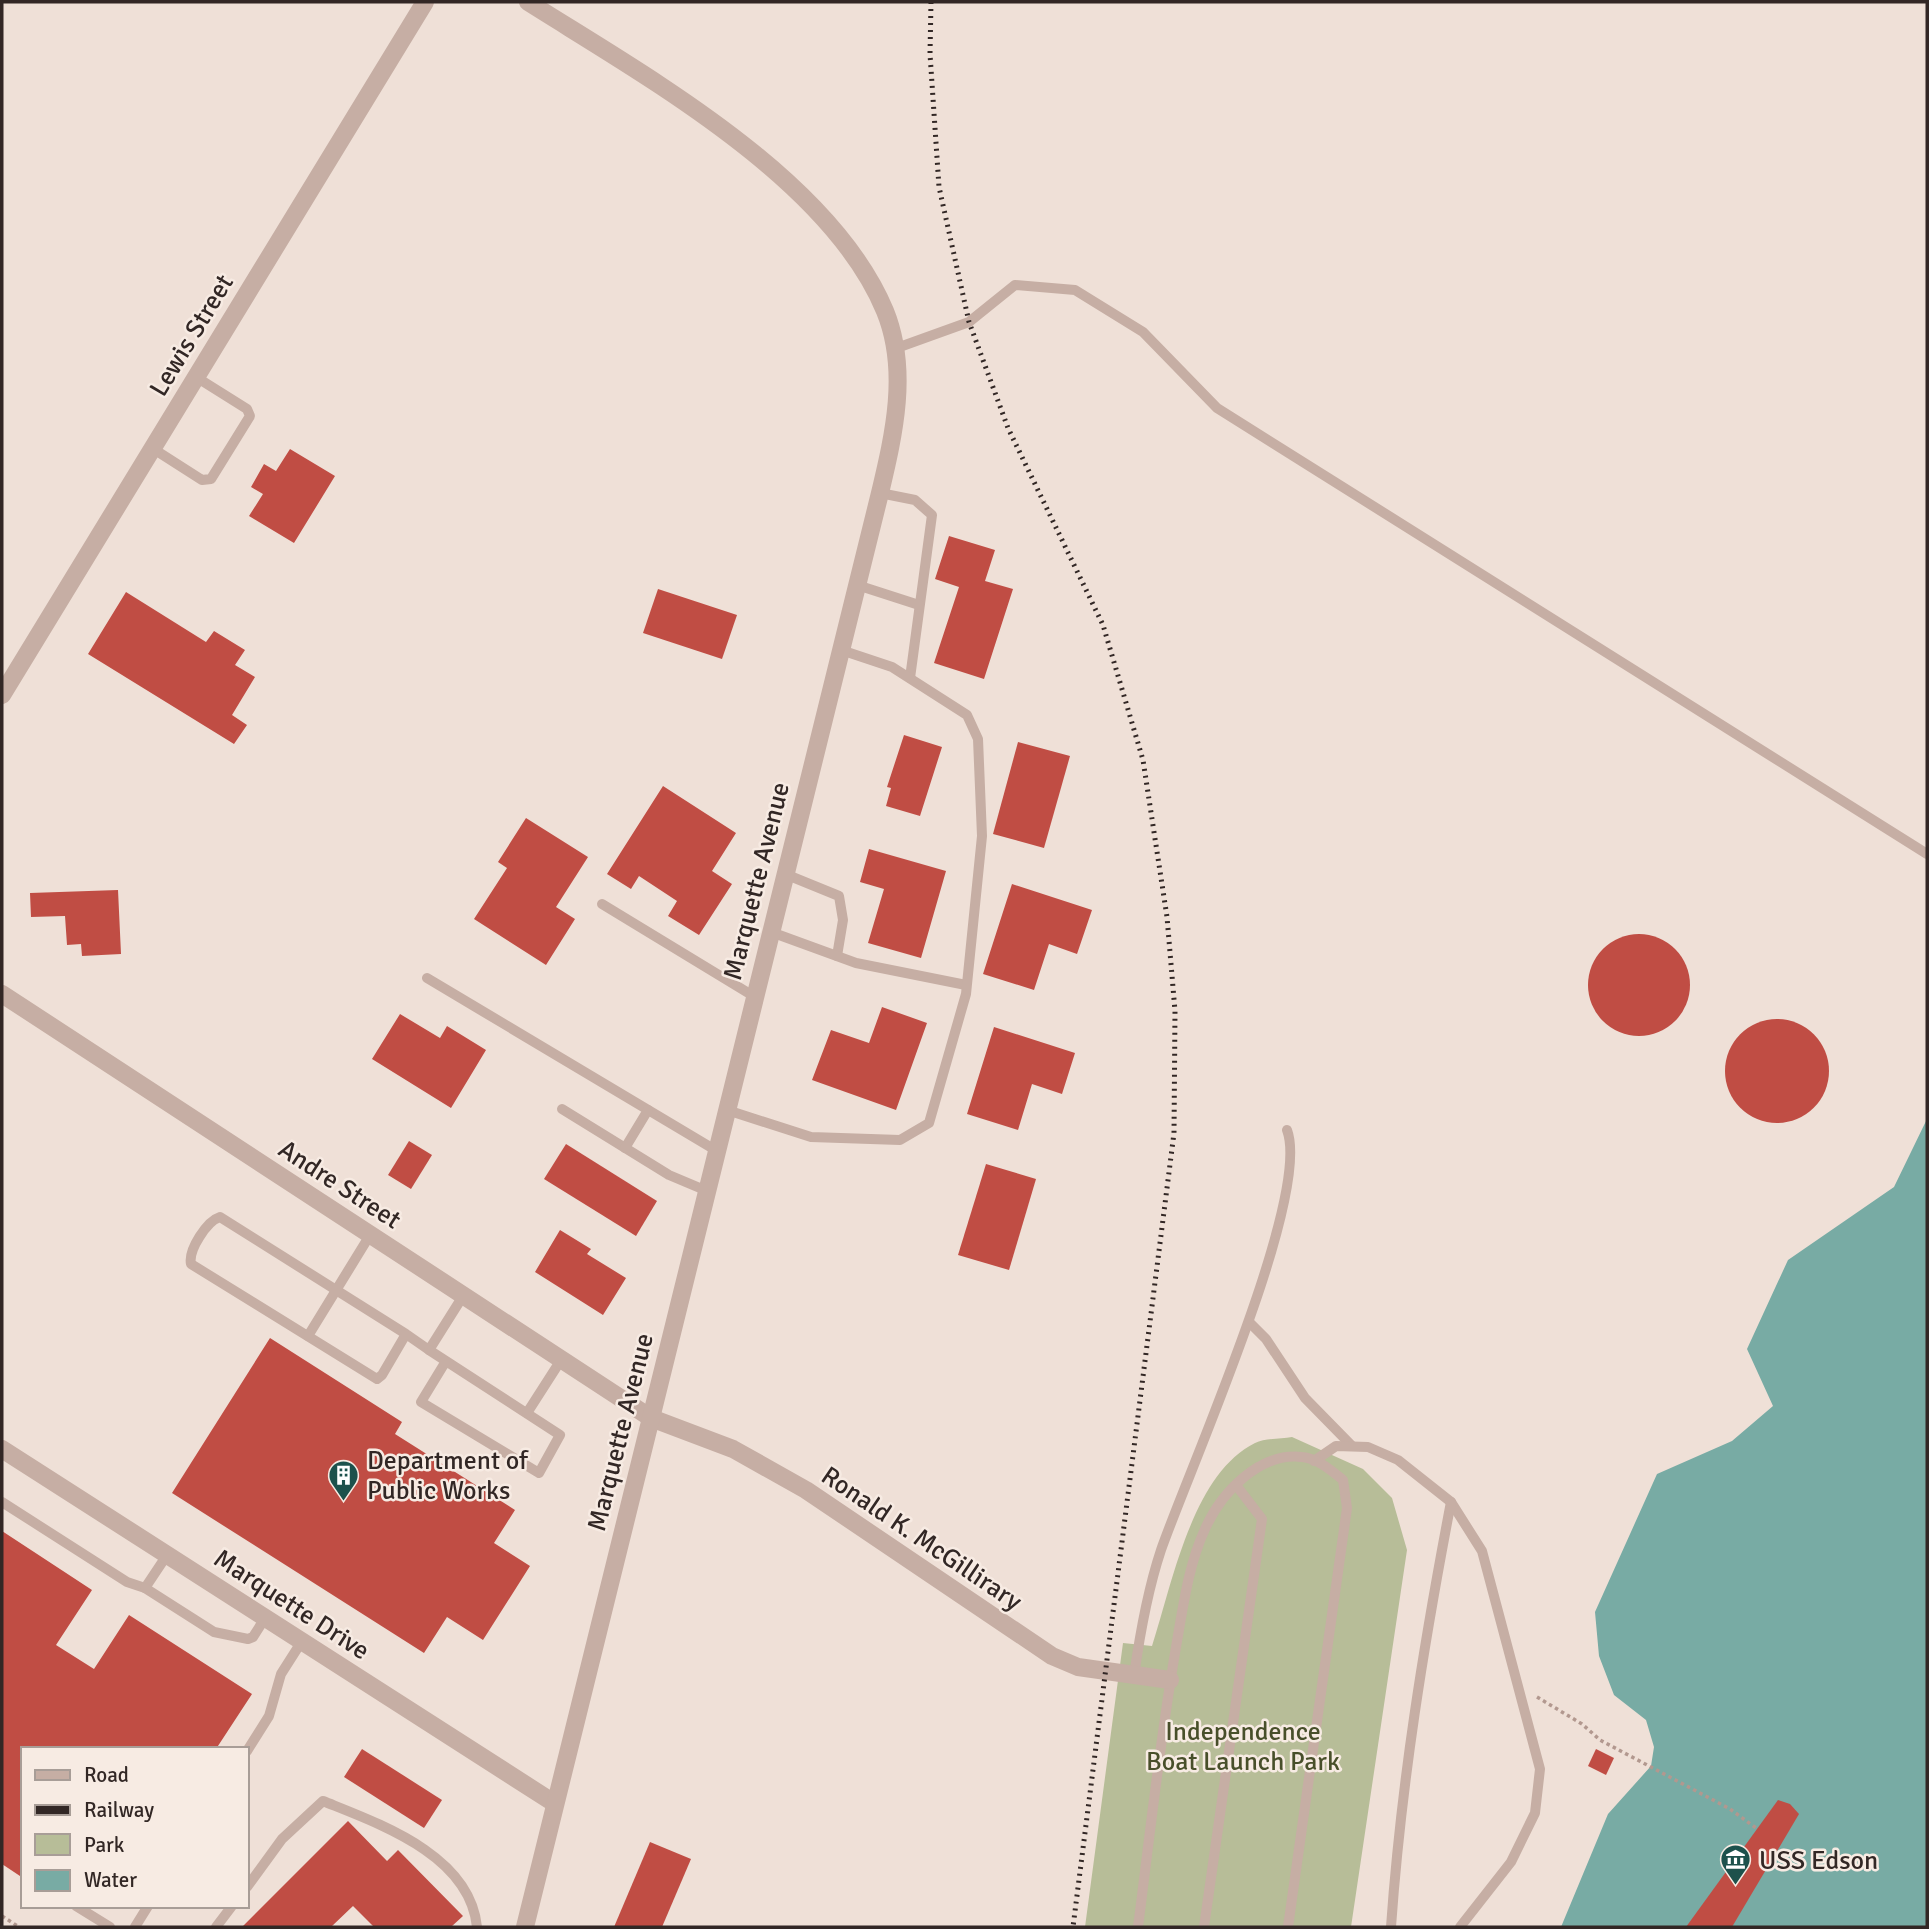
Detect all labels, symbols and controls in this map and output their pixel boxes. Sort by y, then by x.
street label: Lewis Street [143,269,241,402]
street label: Marquette Avenue [717,779,797,983]
street label: Andre Street [272,1133,407,1236]
street label: Marquette Avenue [581,1330,661,1534]
place label: Department of Public Works [367,1445,529,1507]
building icon: Department of Public Works [327,1458,361,1502]
street label: Ronald K. McGillirary [815,1460,1028,1618]
street label: Marquette Drive [208,1543,375,1667]
park label: Independence Boat Launch Park [1146,1716,1340,1778]
legend [21,1747,248,1908]
text: Road [84,1762,129,1788]
text: Railway [84,1797,154,1823]
text: Park [84,1832,125,1858]
museum icon: USS Edson [1719,1843,1753,1887]
place label: USS Edson [1759,1845,1878,1877]
text: Water [84,1867,137,1893]

